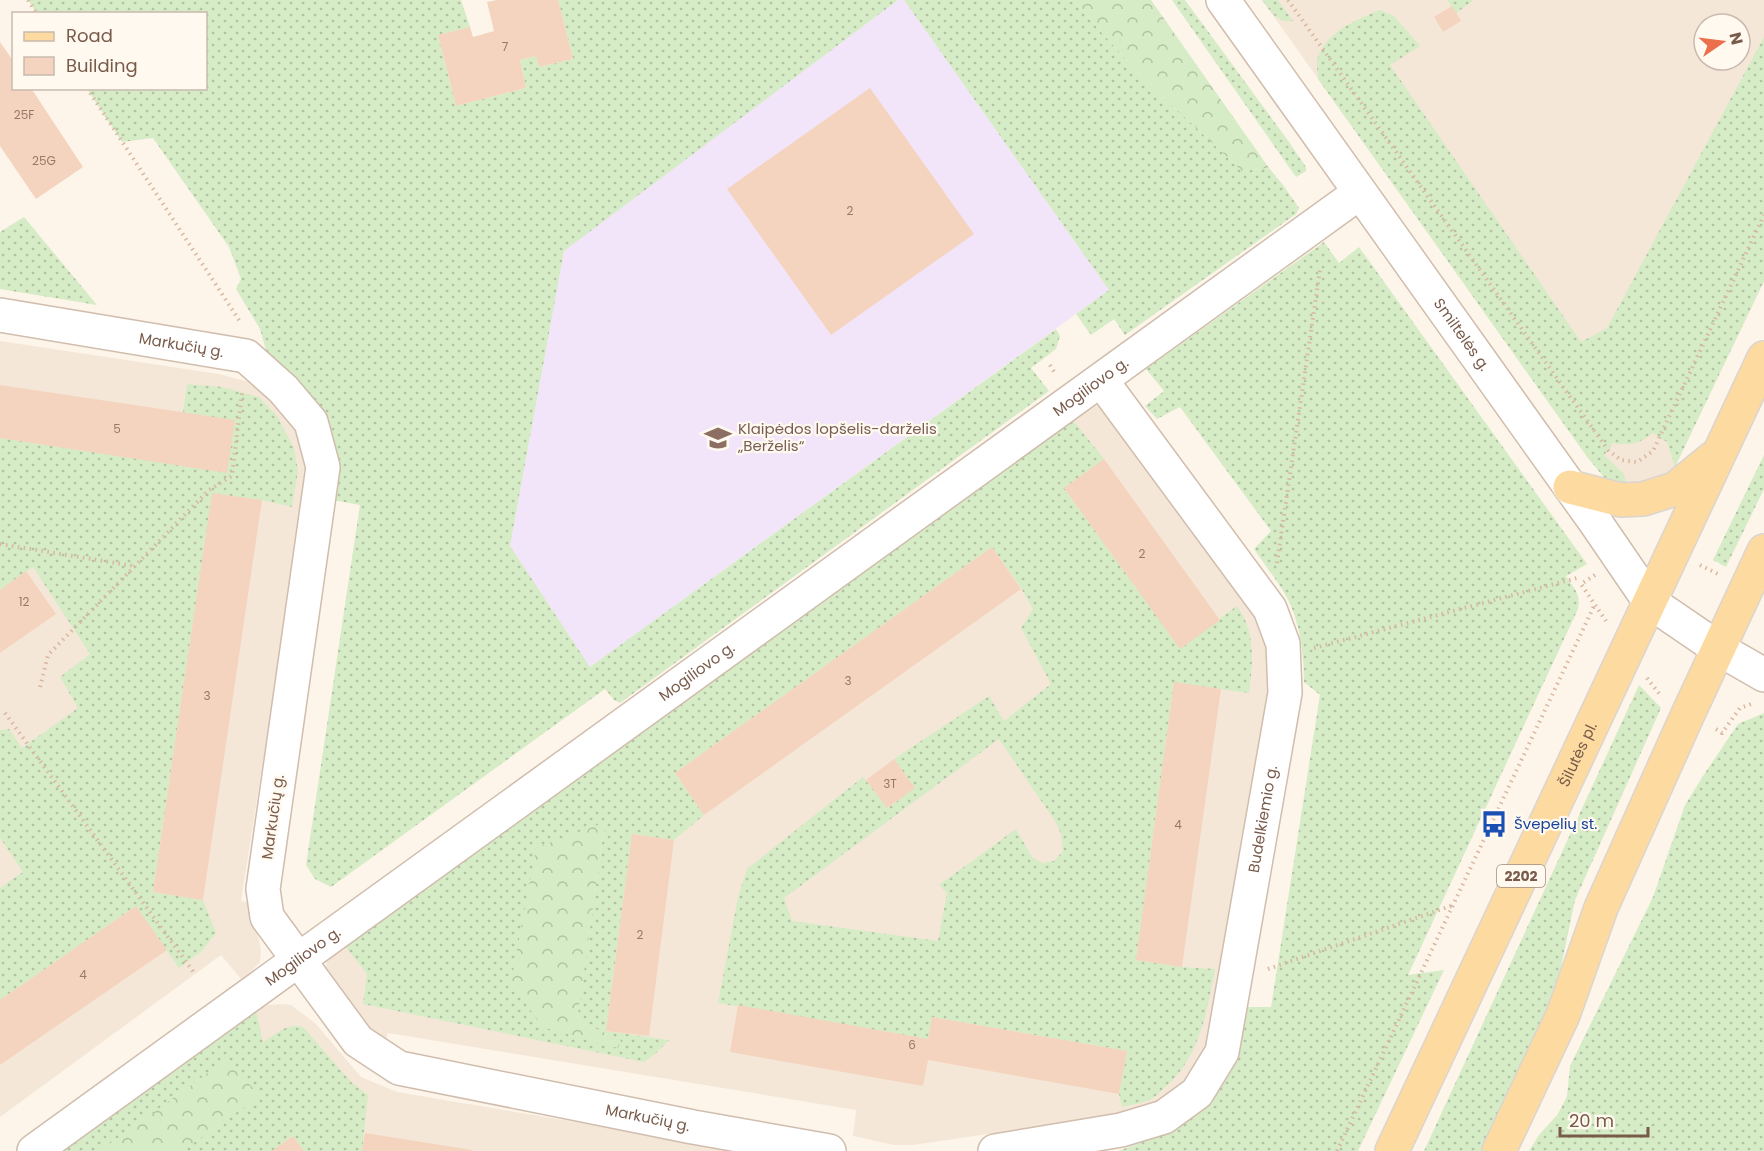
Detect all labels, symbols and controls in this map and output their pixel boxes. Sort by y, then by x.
legend [12,12,207,90]
north arrow [1692,12,1752,72]
text: Road [66,23,113,48]
text: N [1723,30,1749,47]
house number: 7 [502,38,509,55]
text: Building [66,53,138,78]
house number: 25F [14,106,34,123]
house number: 25G [32,152,56,169]
house number: 2 [847,202,854,219]
street label: Smiltelės g. [1429,294,1495,375]
street label: Markučių g. [138,327,226,362]
street label: Mogiliovo g. [1048,352,1133,421]
place label: Klaipėdos lopšelis-darželis „Berželis“ [737,418,937,456]
house number: 5 [113,420,121,437]
school or university icon: Klaipėdos lopšelis-darželis „Berželis“ [703,423,733,453]
house number: 2 [1139,545,1146,562]
house number: 12 [19,593,29,610]
street label: Mogiliovo g. [654,637,739,706]
house number: 3 [844,672,852,689]
house number: 3 [203,687,211,704]
street label: Šilutės pl. [1553,718,1602,790]
street label: Budelkiemio g. [1243,764,1282,874]
street label: Markučių g. [256,773,289,861]
house number: 3T [883,775,897,792]
bus stop icon: Švepelių st. [1479,809,1509,839]
place label: Švepelių st. [1514,813,1597,834]
house number: 4 [1174,816,1182,833]
road number: 2202 [1497,865,1545,887]
street label: Mogiliovo g. [261,922,345,991]
house number: 2 [637,926,644,943]
house number: 4 [79,966,87,983]
house number: 6 [908,1036,916,1053]
street label: Markučių g. [604,1099,692,1136]
scale bar [1560,1100,1648,1138]
text: 20 m [1569,1108,1614,1133]

